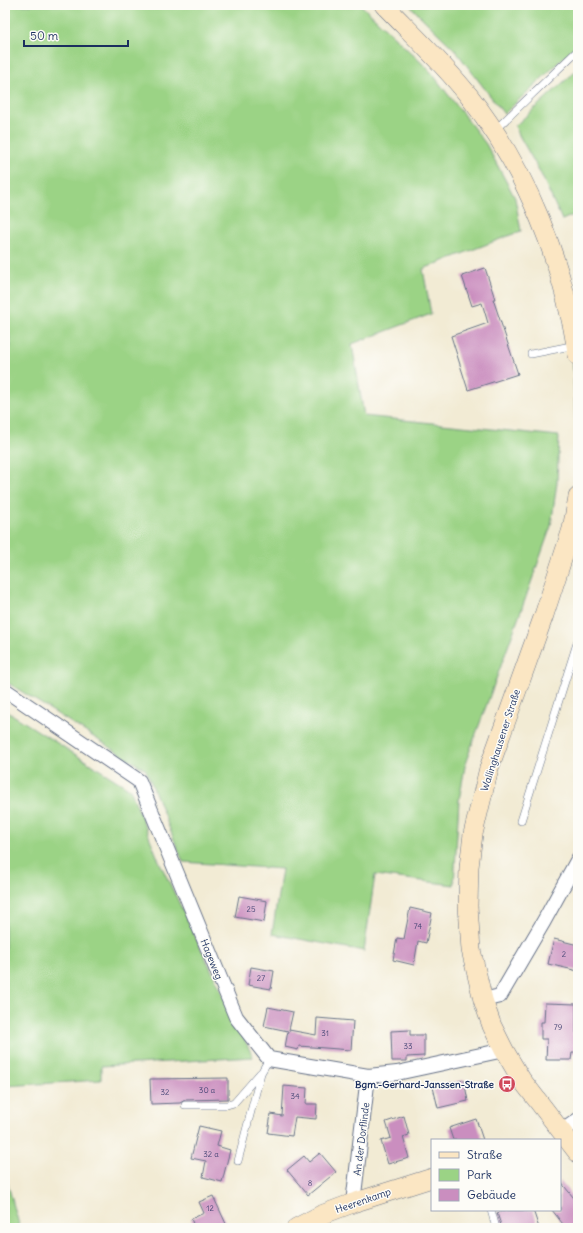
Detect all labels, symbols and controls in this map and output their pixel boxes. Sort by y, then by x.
scale bar [24,22,128,48]
text: 50 m [30,28,59,43]
street label: Wallinghausener Straße [478,687,523,793]
house number: 25 [247,904,256,914]
house number: 74 [414,921,423,931]
street label: Hageweg [198,937,226,981]
house number: 2 [562,949,567,959]
house number: 27 [257,973,265,983]
house number: 79 [554,1022,563,1032]
house number: 31 [321,1028,329,1038]
house number: 33 [403,1041,413,1051]
bus stop icon: Bgm.-Gerhard-Janssen-Straße [497,1074,517,1094]
place label: Bgm.-Gerhard-Janssen-Straße [355,1078,495,1091]
house number: 30 a [199,1085,216,1095]
house number: 32 [161,1087,170,1097]
house number: 34 [290,1091,300,1101]
street label: An der Dorflinde [351,1102,372,1176]
legend [431,1139,561,1211]
text: Straße [467,1147,502,1162]
house number: 32 a [203,1149,219,1159]
text: Park [467,1167,492,1182]
house number: 8 [308,1178,313,1188]
street label: Heerenkamp [334,1185,393,1216]
text: Gebäude [467,1187,516,1202]
house number: 12 [206,1203,214,1213]

